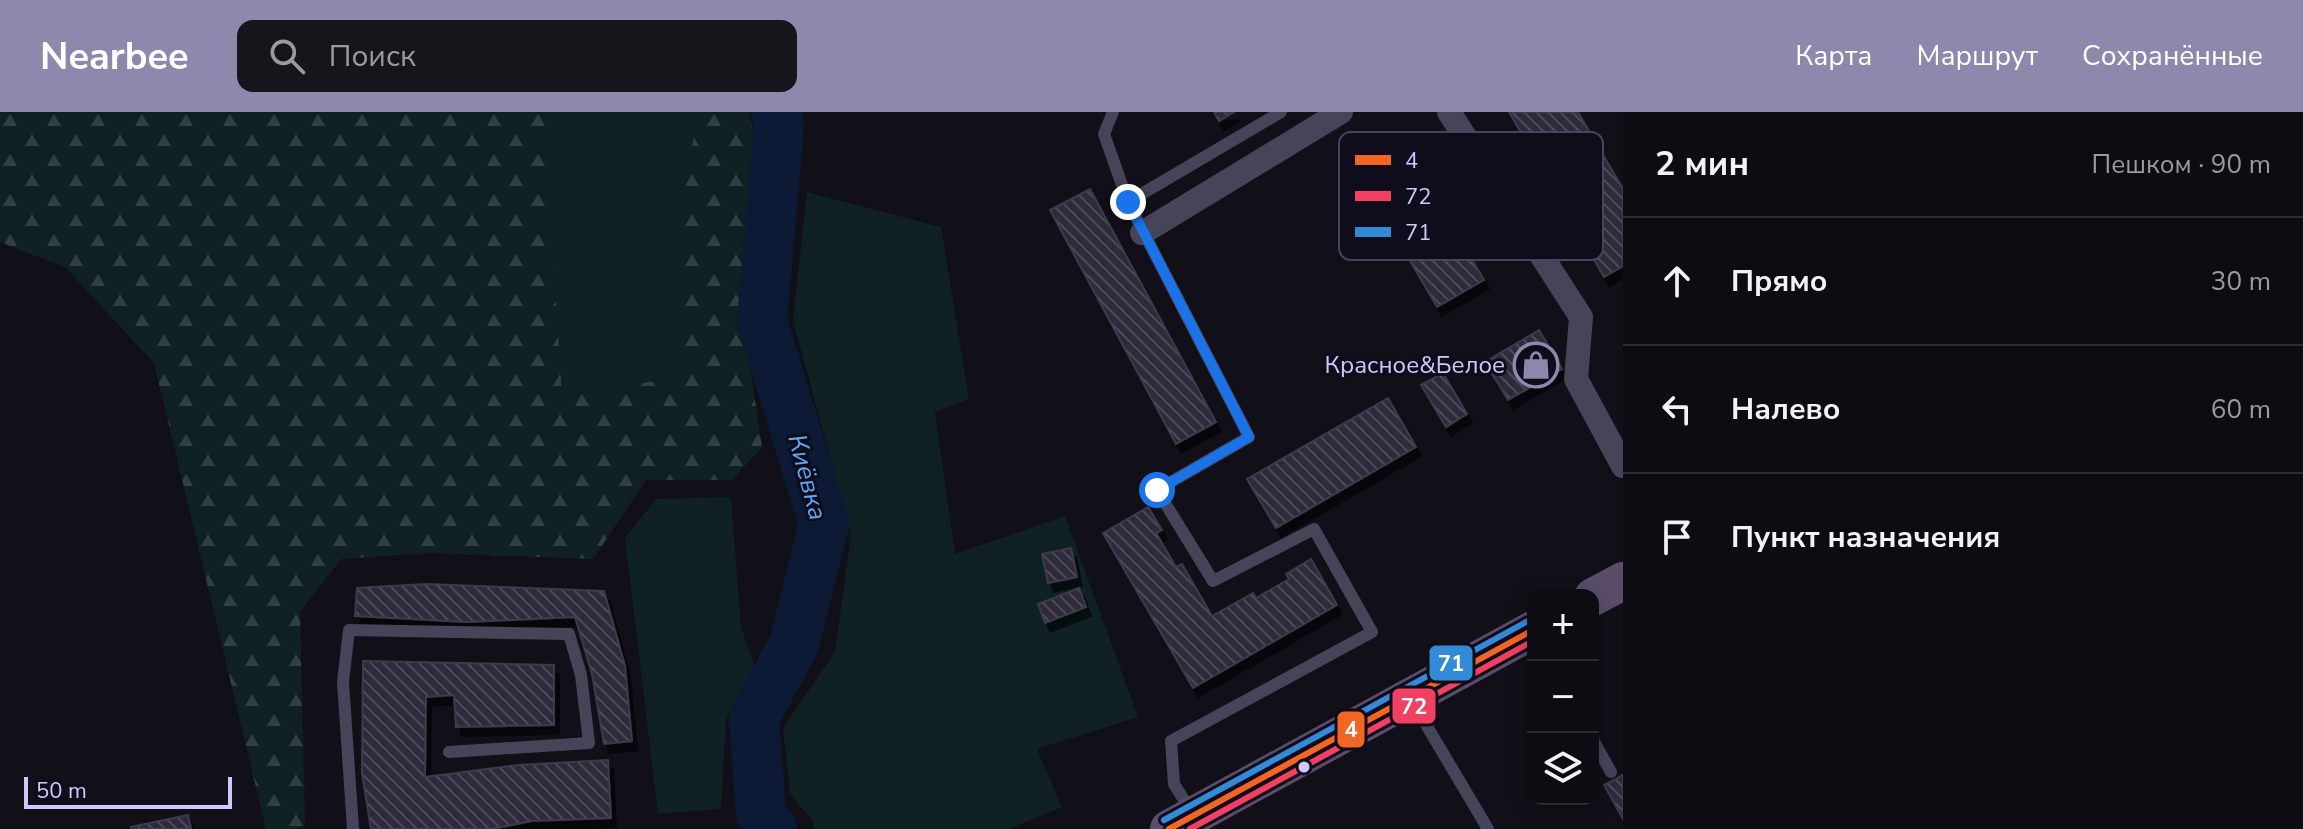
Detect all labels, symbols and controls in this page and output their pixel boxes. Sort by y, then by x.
search box [237,20,797,92]
text: Nearbee [40,31,189,82]
icon: search [265,34,309,78]
text: Поиск [329,36,416,77]
text: Карта [1795,37,1872,75]
text: Маршрут [1916,37,2038,75]
text: Сохранённые [2082,37,2263,75]
legend [1339,132,1603,260]
text: 2 мин [1655,141,1749,187]
text: 4 [1405,146,1418,176]
text: Пешком · 90 m [2092,147,2271,182]
text: 72 [1405,182,1431,212]
route end [1110,184,1146,220]
text: 71 [1405,218,1431,248]
icon: ahead [1655,259,1699,303]
text: Прямо [1731,261,1828,302]
text: 30 m [2211,264,2271,299]
shop icon: Красное&Белое [1512,341,1560,389]
place label: Красное&Белое [1325,349,1505,381]
icon: left [1655,387,1699,431]
text: Налево [1731,389,1840,430]
text: 60 m [2211,392,2271,427]
water label: Киёвка [779,430,836,524]
route start [1139,472,1175,508]
icon: arrive [1655,515,1699,559]
text: Пункт назначения [1731,517,2000,558]
map controls [1527,589,1599,805]
button: + [1527,589,1599,661]
line badge: 71 [1428,644,1474,682]
text: 71 [1438,649,1464,679]
button: − [1527,661,1599,733]
line badge: 72 [1391,687,1437,725]
text: 72 [1401,692,1427,722]
line badge: 4 [1336,710,1366,749]
text: 4 [1344,715,1358,745]
button: layers [1527,733,1599,805]
unlabelled marker [1296,759,1312,775]
scale bar [24,773,232,809]
text: 50 m [36,776,87,806]

